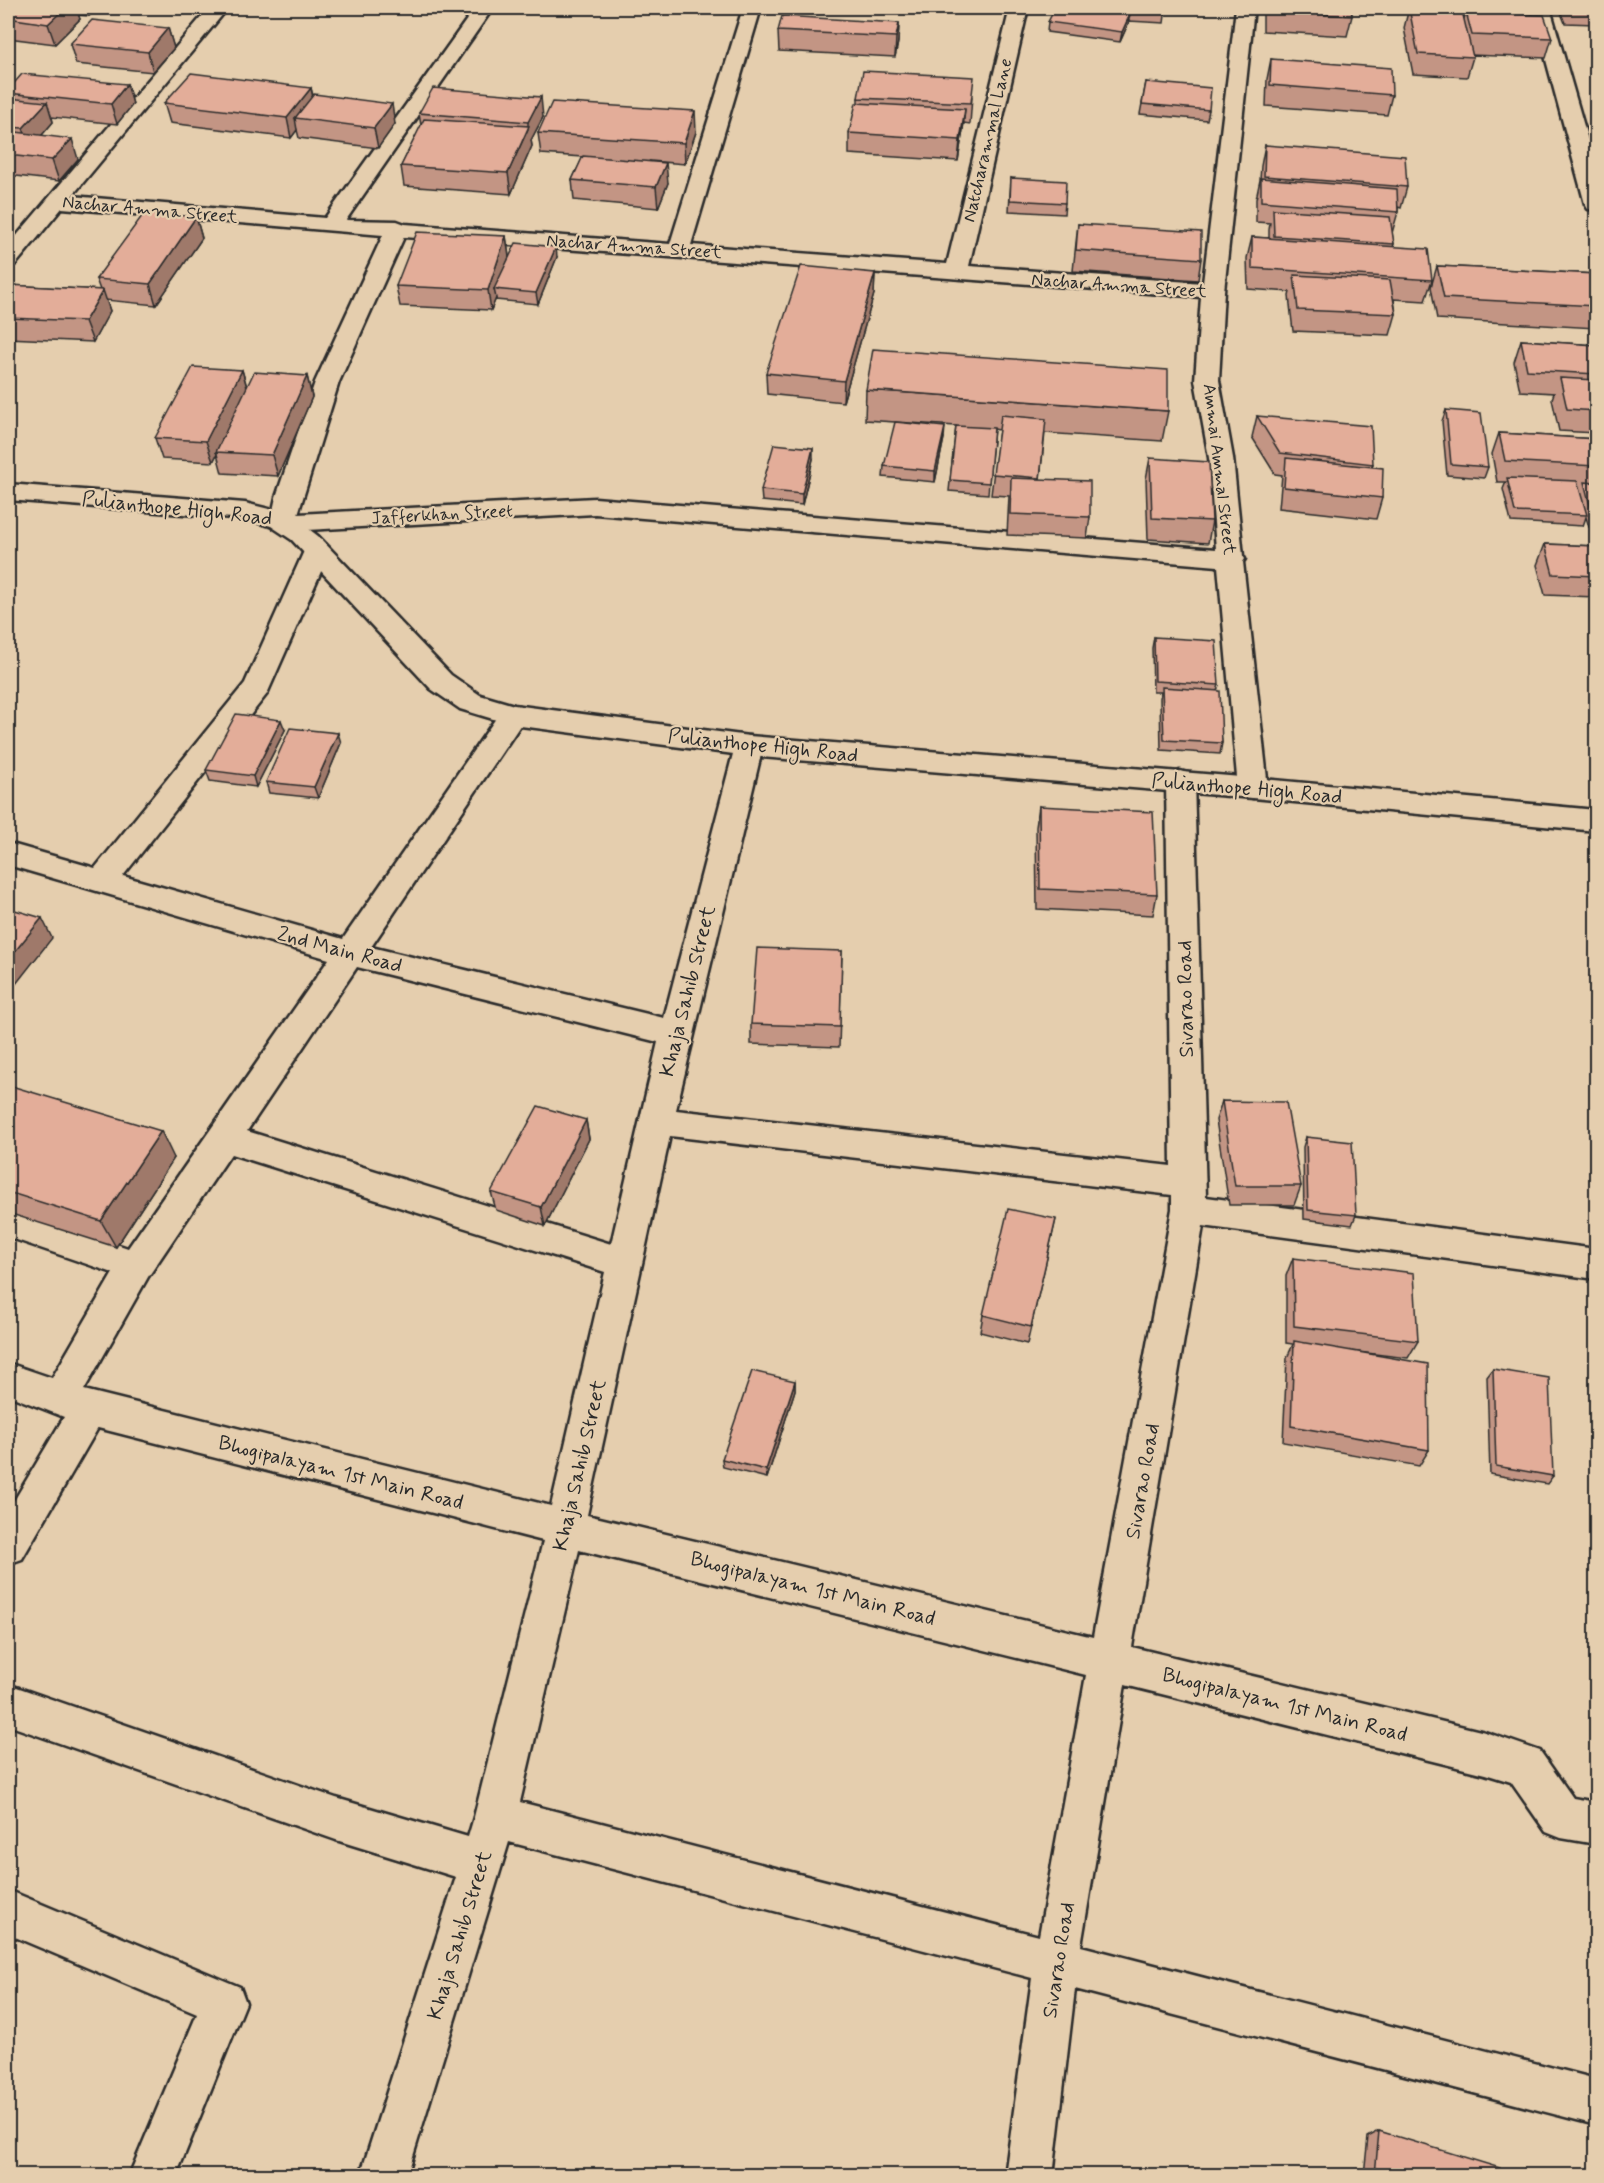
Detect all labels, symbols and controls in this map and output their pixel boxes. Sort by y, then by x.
street label: Natcharammal Lane [957,56,1019,225]
street label: Nachar Amma Street [61,190,239,230]
street label: Nachar Amma Street [545,229,723,265]
street label: Nachar Amma Street [1030,268,1208,304]
street label: Ammai Ammal Street [1197,382,1241,557]
street label: Pulianthope High Road [80,485,273,534]
street label: Jafferkhan Street [371,499,514,531]
street label: Pulianthope High Road [666,722,859,771]
street label: Pulianthope High Road [1150,767,1343,812]
street label: Khaja Sahib Street [653,902,723,1080]
street label: 2nd Main Road [274,920,405,980]
street label: Sivarao Road [1171,940,1201,1058]
street label: Khaja Sahib Street [547,1376,613,1554]
street label: Sivarao Road [1119,1421,1167,1541]
street label: Bhogipalayam 1st Main Road [215,1429,466,1517]
street label: Bhogipalayam 1st Main Road [687,1545,938,1633]
street label: Bhogipalayam 1st Main Road [1159,1661,1410,1749]
street label: Khaja Sahib Street [421,1847,499,2023]
street label: Sivarao Road [1036,1900,1082,2020]

